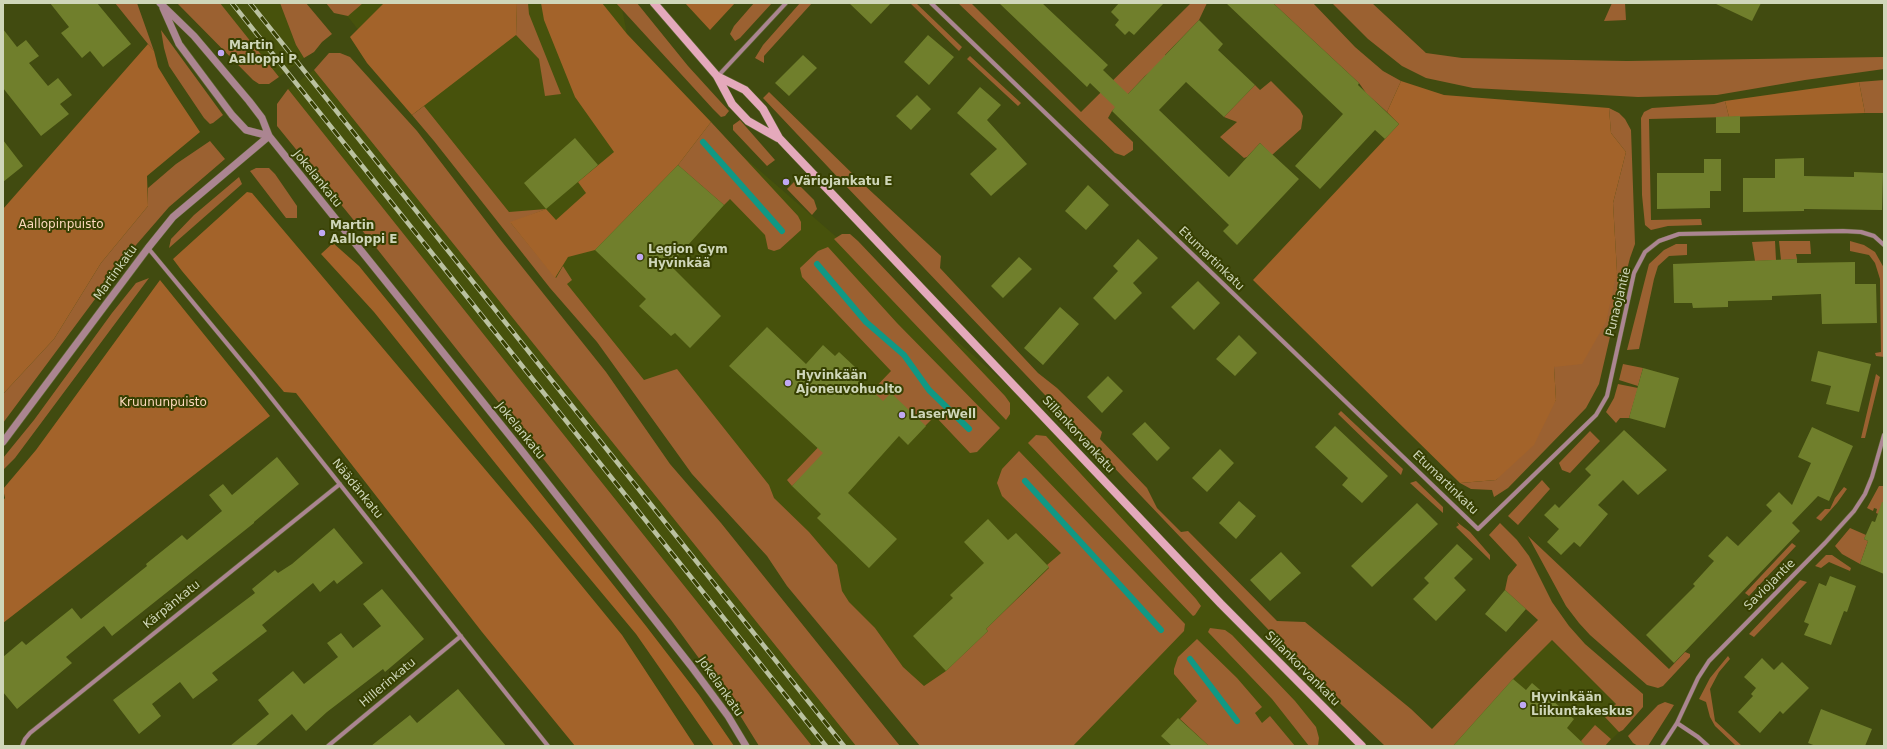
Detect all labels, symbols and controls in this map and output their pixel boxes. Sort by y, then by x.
place label: Martin Aalloppi P [229,39,297,67]
marker: Martin Aalloppi P [216,48,226,58]
street label: Jokelankatu [290,147,344,211]
place label: Väriojankatu E [794,175,892,189]
marker: Väriojankatu E [781,177,791,187]
park label: Aallopinpuisto [19,218,103,232]
place label: Martin Aalloppi E [330,219,398,247]
street label: Etumartinkatu [1175,224,1247,294]
marker: Martin Aalloppi E [317,228,327,238]
street label: Martinkatu [91,243,141,303]
place label: Legion Gym Hyvinkää [648,243,728,271]
marker: Legion Gym Hyvinkää [635,252,645,262]
street label: Punaojantie [1603,266,1635,338]
place label: Hyvinkään Ajoneuvohuolto [796,369,902,397]
marker: Hyvinkään Ajoneuvohuolto [783,378,793,388]
street label: Sillankorvankatu [1039,394,1117,476]
park label: Kruununpuisto [119,396,207,410]
street label: Jokelankatu [493,399,547,463]
place label: LaserWell [910,408,976,422]
marker: LaserWell [897,410,907,420]
street label: Etumartinkatu [1409,448,1481,518]
street label: Näädänkatu [329,456,385,522]
street label: Saviojantie [1741,556,1799,614]
street label: Kärpänkatu [141,578,203,632]
street label: Sillankorvankatu [1262,629,1342,709]
street label: Jokelankatu [694,654,746,720]
street label: Hillerinkatu [357,655,419,711]
place label: Hyvinkään Liikuntakeskus [1531,691,1632,719]
marker: Hyvinkään Liikuntakeskus [1518,700,1528,710]

